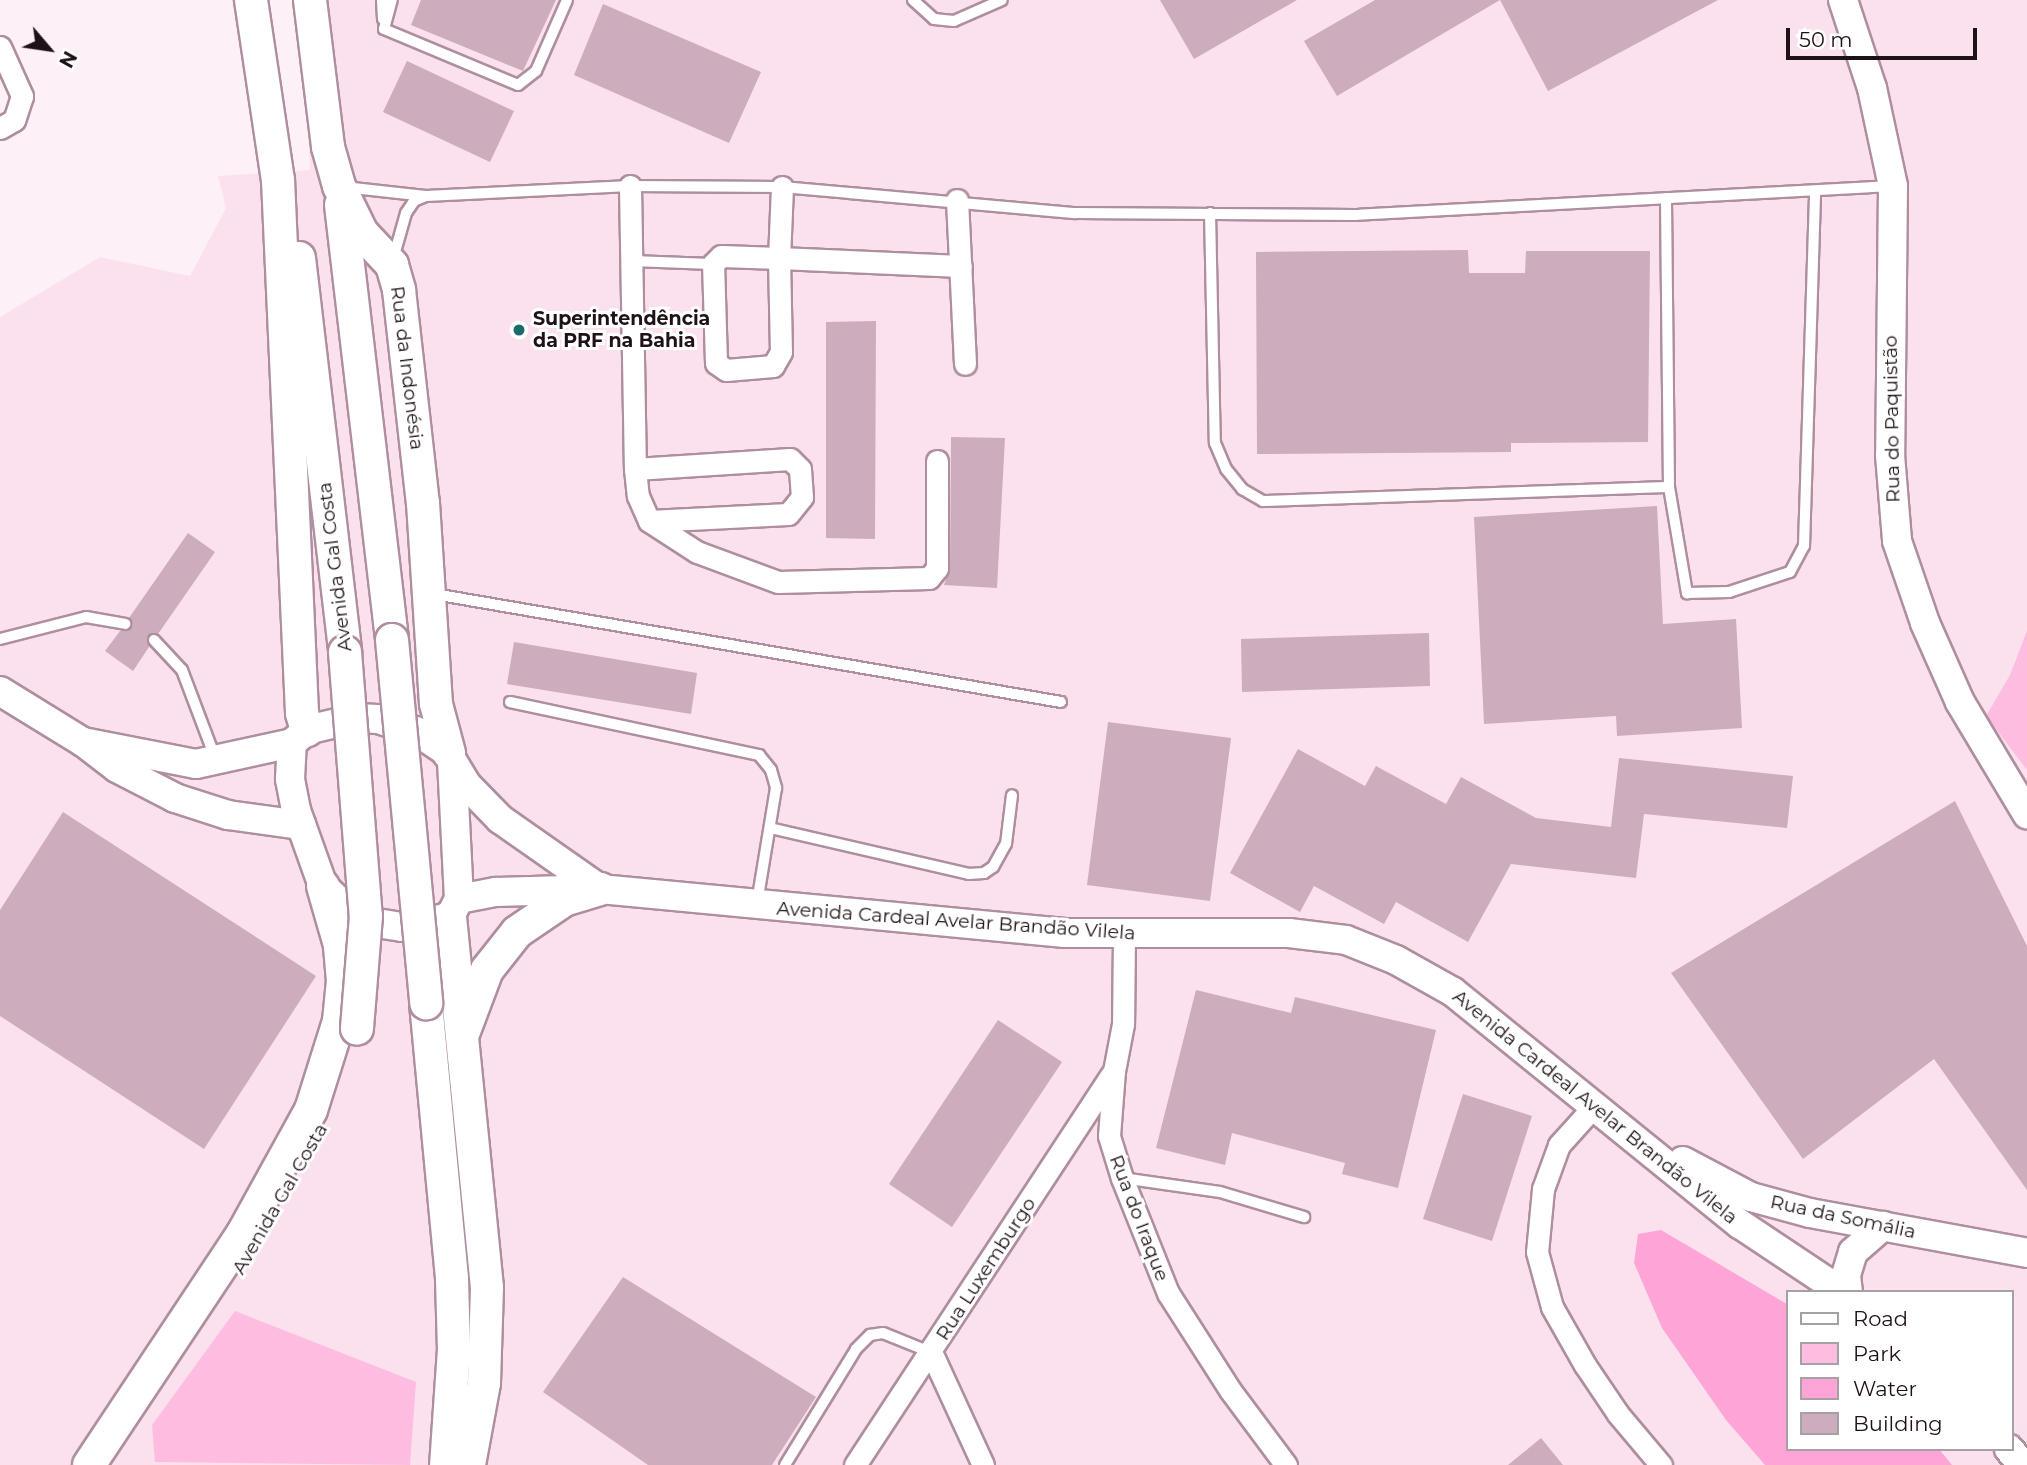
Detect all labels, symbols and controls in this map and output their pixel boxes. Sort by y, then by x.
north arrow [14,14,84,84]
scale bar [1789,14,1980,58]
text: 50 m [1799,27,1853,52]
text: N [54,47,82,72]
street label: Rua da Indonésia [386,285,428,451]
place label: Superintendência da PRF na Bahia [533,308,710,352]
marker: Superintendência da PRF na Bahia [511,322,527,338]
street label: Rua do Paquistão [1879,335,1905,503]
street label: Avenida Gal Costa [313,481,357,653]
street label: Avenida Cardeal Avelar Brandão Vilela [776,897,1136,945]
street label: Avenida Cardeal Avelar Brandão Vilela [1448,985,1742,1229]
street label: Avenida Gal Costa [228,1120,332,1278]
street label: Rua do Iraque [1104,1152,1174,1284]
street label: Rua da Somália [1768,1190,1918,1244]
street label: Rua Luxemburgo [931,1193,1041,1345]
legend [1786,1290,2013,1451]
text: Road [1853,1306,1908,1331]
text: Park [1853,1341,1901,1366]
text: Water [1853,1376,1917,1401]
text: Building [1853,1411,1943,1436]

